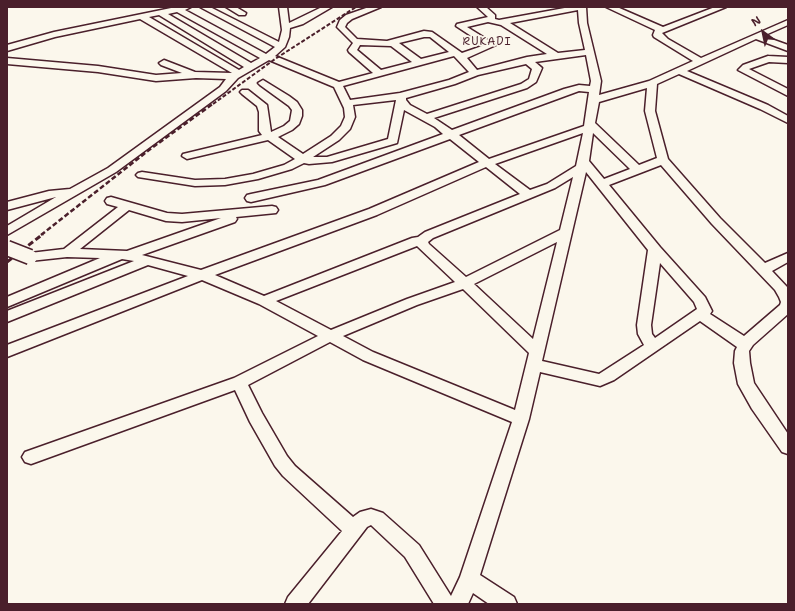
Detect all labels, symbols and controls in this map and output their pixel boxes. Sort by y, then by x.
north arrow [743,12,783,52]
text: N [748,13,764,30]
district label: RUKADI [463,35,511,49]

